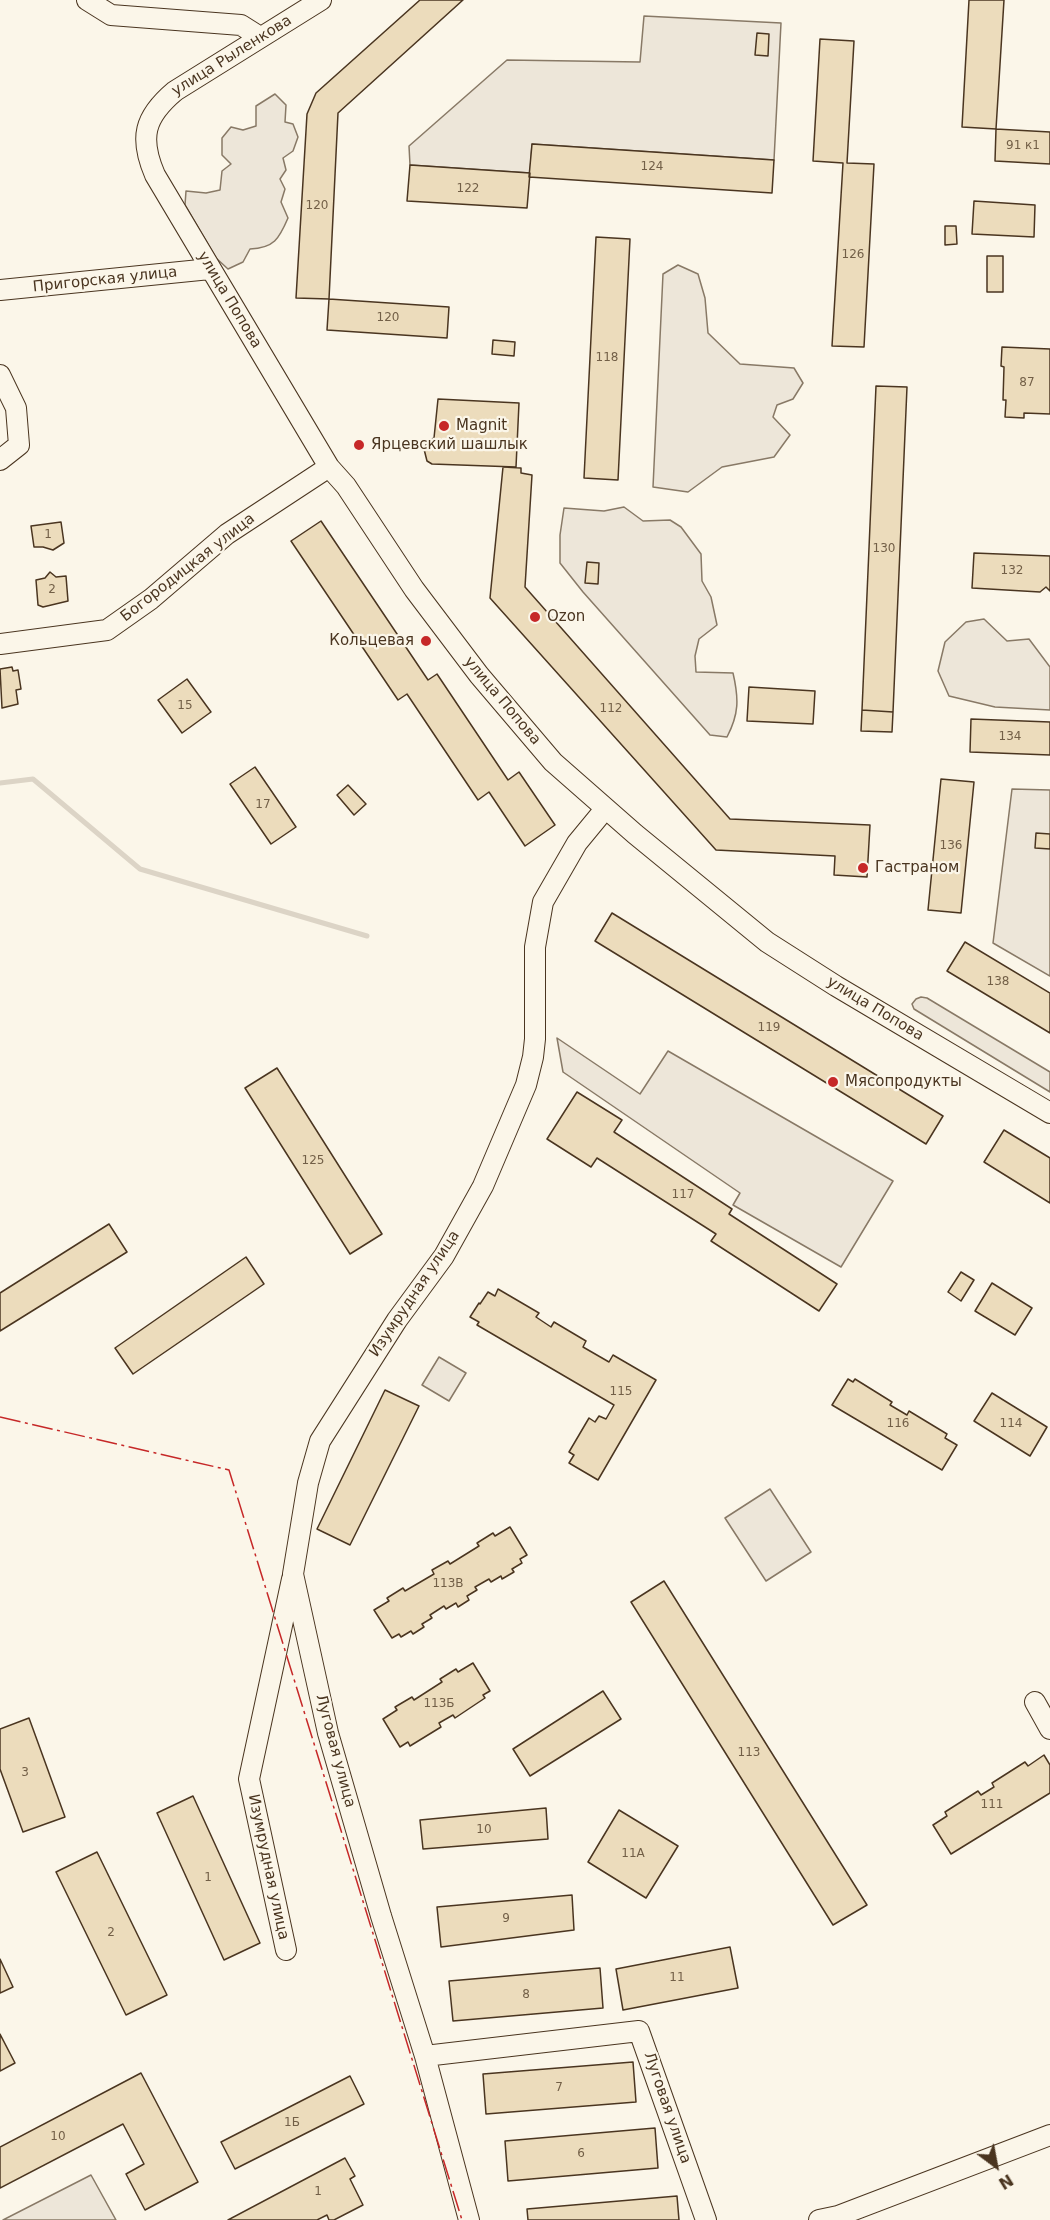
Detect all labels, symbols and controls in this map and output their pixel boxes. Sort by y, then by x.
street label: улица Рыленкова [169,12,295,100]
house number: 91 к1 [1006,139,1040,153]
house number: 124 [641,160,663,174]
house number: 122 [457,182,479,196]
house number: 120 [306,199,328,213]
street label: улица Попова [193,248,265,352]
house number: 126 [842,248,864,262]
street label: Пригорская улица [32,263,178,297]
house number: 120 [377,311,399,325]
house number: 118 [596,351,618,365]
house number: 87 [1019,376,1035,390]
place label: Magnit [456,417,507,435]
marker: Magnit [437,419,451,433]
place label: Ярцевский шашлык [371,436,528,454]
marker: Ярцевский шашлык [352,438,366,452]
street label: Богородицкая улица [117,510,259,626]
house number: 1 [44,528,52,542]
house number: 130 [873,542,895,556]
house number: 132 [1001,564,1023,578]
house number: 2 [48,583,56,597]
place label: Ozon [547,608,585,626]
marker: Ozon [528,610,542,624]
place label: Кольцевая [329,632,414,650]
marker: Кольцевая [419,634,433,648]
street label: улица Попова [460,653,544,749]
house number: 15 [177,699,193,713]
house number: 112 [600,702,622,716]
house number: 134 [999,730,1021,744]
house number: 17 [255,798,271,812]
house number: 136 [940,839,962,853]
place label: Гастраном [875,859,959,877]
marker: Гастраном [856,861,870,875]
street label: улица Попова [823,973,927,1045]
house number: 138 [987,975,1009,989]
house number: 119 [758,1021,780,1035]
place label: Мясопродукты [845,1073,962,1091]
marker: Мясопродукты [826,1075,840,1089]
house number: 125 [302,1154,324,1168]
house number: 117 [672,1188,694,1202]
street label: Изумрудная улица [366,1227,464,1361]
house number: 115 [610,1385,632,1399]
house number: 116 [887,1417,909,1431]
house number: 114 [1000,1417,1022,1431]
house number: 113В [432,1577,464,1591]
street label: Луговая улица [311,1692,359,1810]
house number: 113Б [423,1697,455,1711]
house number: 113 [738,1746,760,1760]
house number: 3 [21,1766,29,1780]
street label: Изумрудная улица [244,1792,292,1942]
house number: 111 [981,1798,1003,1812]
house number: 10 [476,1823,492,1837]
house number: 11А [621,1847,645,1861]
house number: 1 [204,1871,212,1885]
house number: 9 [502,1912,510,1926]
house number: 2 [107,1926,115,1940]
house number: 11 [669,1971,685,1985]
house number: 8 [522,1988,530,2002]
street label: Луговая улица [640,2050,694,2166]
house number: 7 [555,2081,563,2095]
house number: 1Б [284,2116,300,2130]
house number: 10 [50,2130,66,2144]
north arrow [966,2136,1026,2196]
house number: 6 [577,2147,585,2161]
text: N [995,2170,1017,2193]
house number: 1 [314,2185,322,2199]

